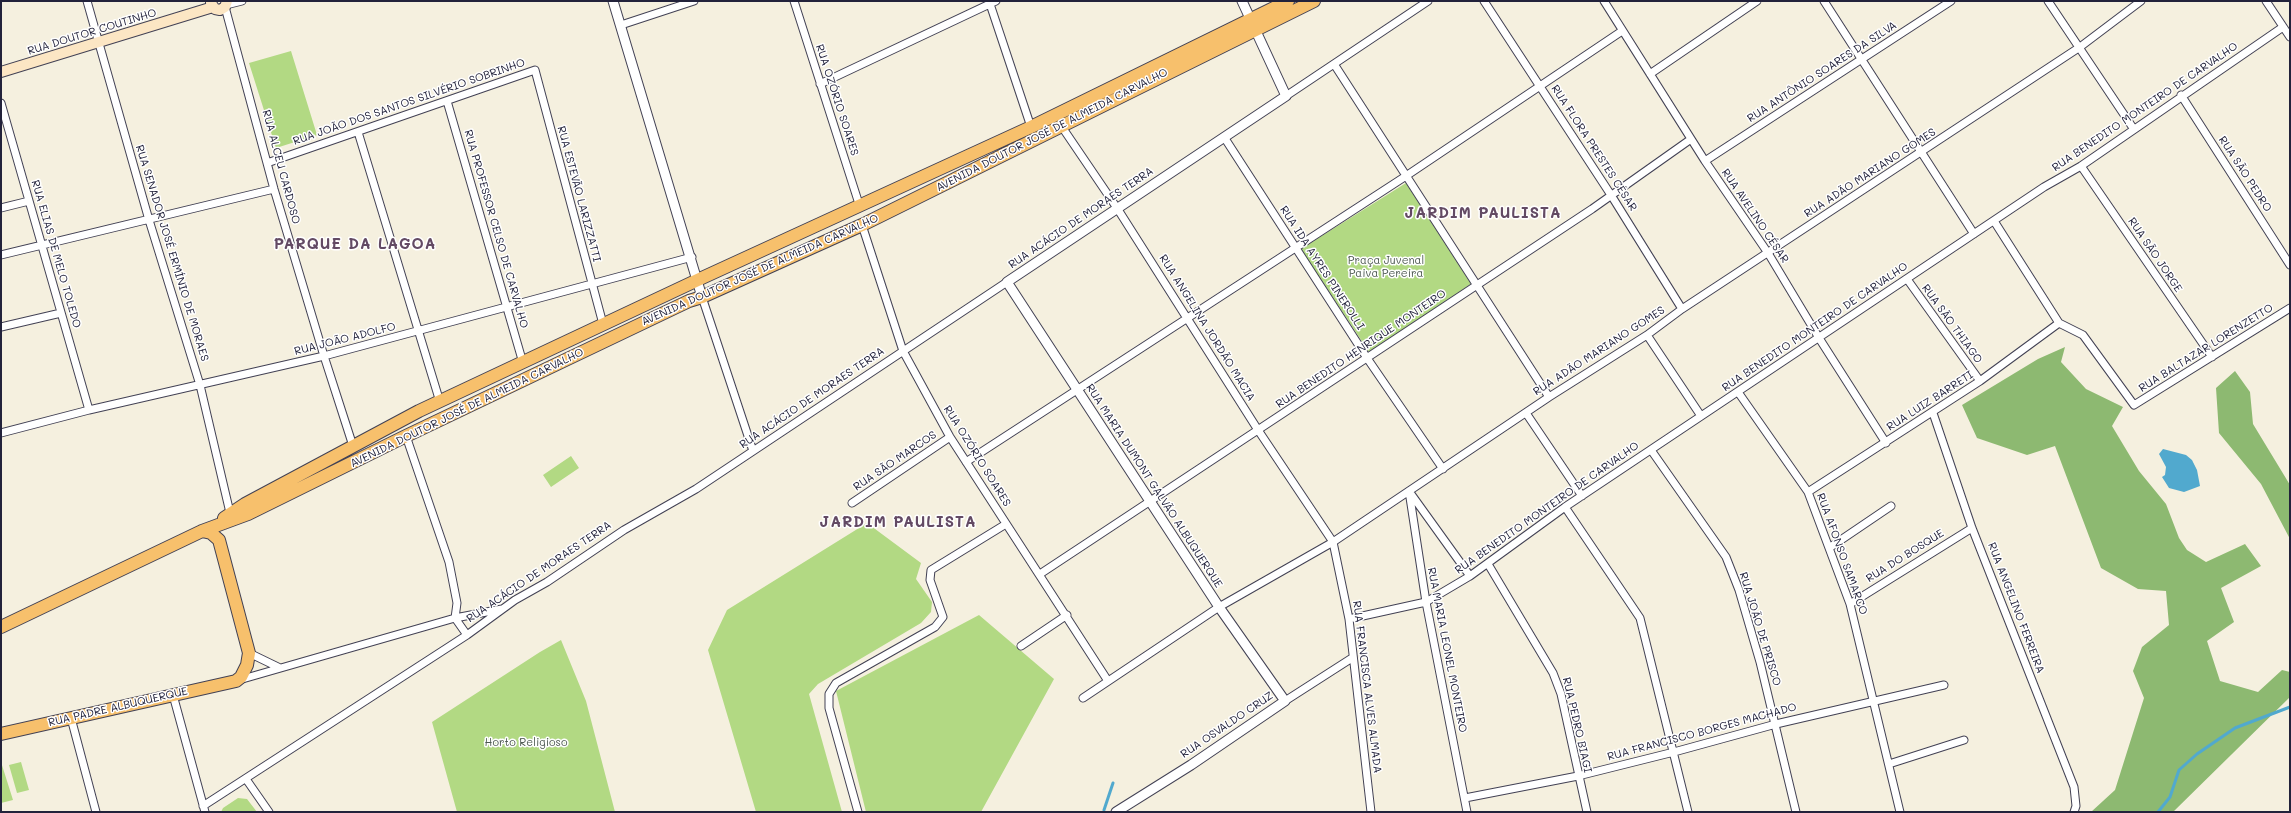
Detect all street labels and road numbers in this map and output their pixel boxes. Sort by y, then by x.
street label: RUA DOUTOR COUTINHO [26,6,158,58]
street label: RUA ANTÔNIO SOARES DA SILVA [1745,19,1899,125]
street label: RUA BENEDITO MONTEIRO DE CARVALHO [2050,40,2240,174]
street label: RUA OZÓRIO SOARES [813,43,861,157]
street label: RUA JOÃO DOS SANTOS SILVÉRIO SOBRINHO [291,56,527,148]
street label: AVENIDA DOUTOR JOSÉ DE ALMEIDA CARVALHO [934,66,1170,194]
street label: RUA FLORA PRESTES CÉSAR [1548,82,1640,214]
street label: RUA ALCEU CARDOSO [259,108,303,226]
street label: RUA ESTEVÃO LARIZZATTI [555,125,603,263]
street label: RUA ADÃO MARIANO GOMES [1802,125,1938,221]
street label: RUA PROFESSOR CELSO DE CARVALHO [461,128,531,330]
street label: RUA SÃO PEDRO [2216,134,2274,214]
street label: RUA SENADOR JOSÉ ERMÍNIO DE MORAES [133,143,211,363]
street label: RUA ACÁCIO DE MORAES TERRA [1006,164,1156,272]
street label: RUA AVELINO CÉSAR [1719,166,1791,266]
street label: RUA ELIAS DE MELO TOLEDO [29,178,83,330]
street label: RUA IDA AYRES PINEROLLI [1277,204,1367,332]
street label: AVENIDA DOUTOR JOSÉ DE ALMEIDA CARVALHO [639,212,881,328]
street label: RUA SÃO JORGE [2125,215,2185,295]
street label: RUA ANGELINA JORDÃO MACIA [1156,252,1258,404]
street label: RUA BENEDITO MONTEIRO DE CARVALHO [1720,260,1910,394]
street label: RUA SÃO THIAGO [1919,282,1985,366]
street label: RUA BENEDITO HENRIQUE MONTEIRO [1273,287,1449,411]
street label: RUA BALTAZAR LORENZETTO [2136,301,2276,395]
street label: RUA ADÃO MARIANO GOMES [1531,303,1667,399]
street label: RUA JOÃO ADOLFO [293,320,397,358]
street label: RUA ACÁCIO DE MORAES TERRA [737,344,887,452]
street label: AVENIDA DOUTOR JOSÉ DE ALMEIDA CARVALHO [348,346,586,470]
street label: RUA LUIZ BARRETI [1884,368,1976,434]
street label: RUA MARIA DUMONT GALVÃO ALBUQUERQUE [1083,382,1225,590]
street label: RUA OZÓRIO SOARES [941,403,1013,509]
street label: RUA SÃO MARCOS [851,428,939,494]
street label: RUA BENEDITO MONTEIRO DE CARVALHO [1453,439,1641,577]
street label: RUA AFONSO SAMARCO [1814,491,1870,617]
street label: RUA ACÁCIO DE MORAES TERRA [464,518,614,626]
street label: RUA DO BOSQUE [1864,527,1946,585]
street label: RUA ANGELINO FERREIRA [1985,541,2047,675]
street label: RUA MARIA LEONEL MONTEIRO [1424,566,1470,734]
street label: RUA JOÃO DE PRISCO [1736,571,1784,687]
street label: RUA FRANCISCA ALVES ALMADA [1350,600,1384,774]
street label: RUA PEDRO BIAGI [1560,676,1594,774]
street label: RUA PADRE ALBUQUERQUE [47,685,189,729]
street label: RUA OSVALDO CRUZ [1178,689,1276,761]
street label: RUA FRANCISCO BORGES MACHADO [1606,700,1798,764]

